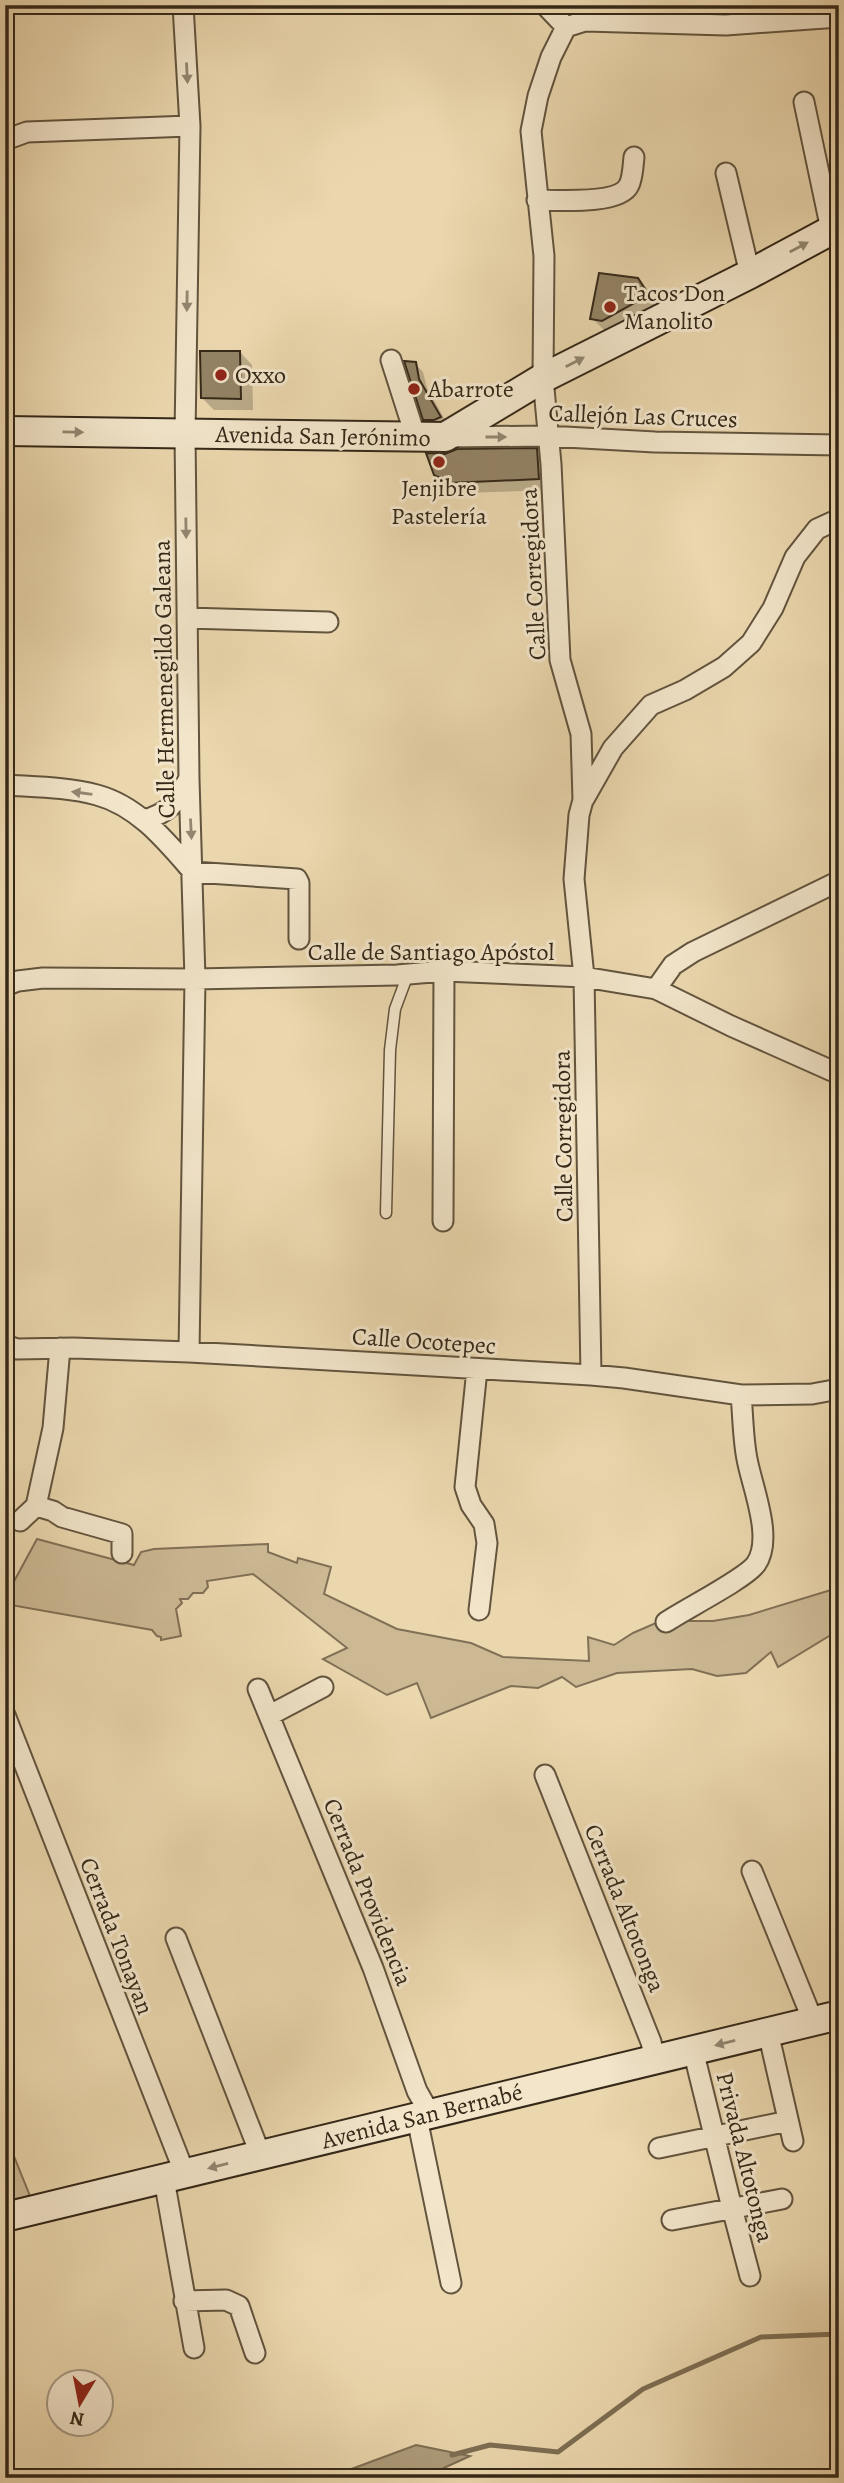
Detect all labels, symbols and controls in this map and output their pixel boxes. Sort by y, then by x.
one-way arrow [182,63,193,85]
one-way arrow [789,242,809,253]
place label: Tacos Don Manolito [624,277,725,337]
one-way arrow [181,290,193,312]
marker: Tacos Don Manolito [602,299,618,315]
one-way arrow [565,357,585,368]
place label: Oxxo [235,359,286,391]
marker: Oxxo [213,367,229,383]
place label: Abarrote [427,373,514,405]
marker: Abarrote [406,381,422,397]
street label: Callejón Las Cruces [548,397,738,435]
street label: Avenida San Jerónimo [214,418,431,454]
one-way arrow [63,426,85,438]
one-way arrow [486,431,508,442]
marker: Jenjibre Pastelería [431,454,447,470]
place label: Jenjibre Pastelería [391,472,488,532]
street label: Calle Corregidora [512,486,553,661]
one-way arrow [180,517,192,539]
street label: Calle Hermenegildo Galeana [146,539,182,819]
one-way arrow [71,787,93,798]
one-way arrow [185,818,196,840]
street label: Calle de Santiago Apóstol [308,936,554,968]
street label: Calle Corregidora [545,1049,581,1222]
street label: Calle Ocotepec [351,1320,497,1362]
street label: Cerrada Providencia [316,1794,420,1991]
street label: Cerrada Altotonga [577,1819,674,1998]
street label: Cerrada Tonayan [72,1853,162,2019]
one-way arrow [714,2038,736,2049]
street label: Privada Altotonga [708,2069,782,2246]
street label: Avenida San Bernabé [317,2076,526,2157]
one-way arrow [207,2161,229,2172]
north arrow [46,2368,116,2438]
text: N [68,2405,86,2433]

